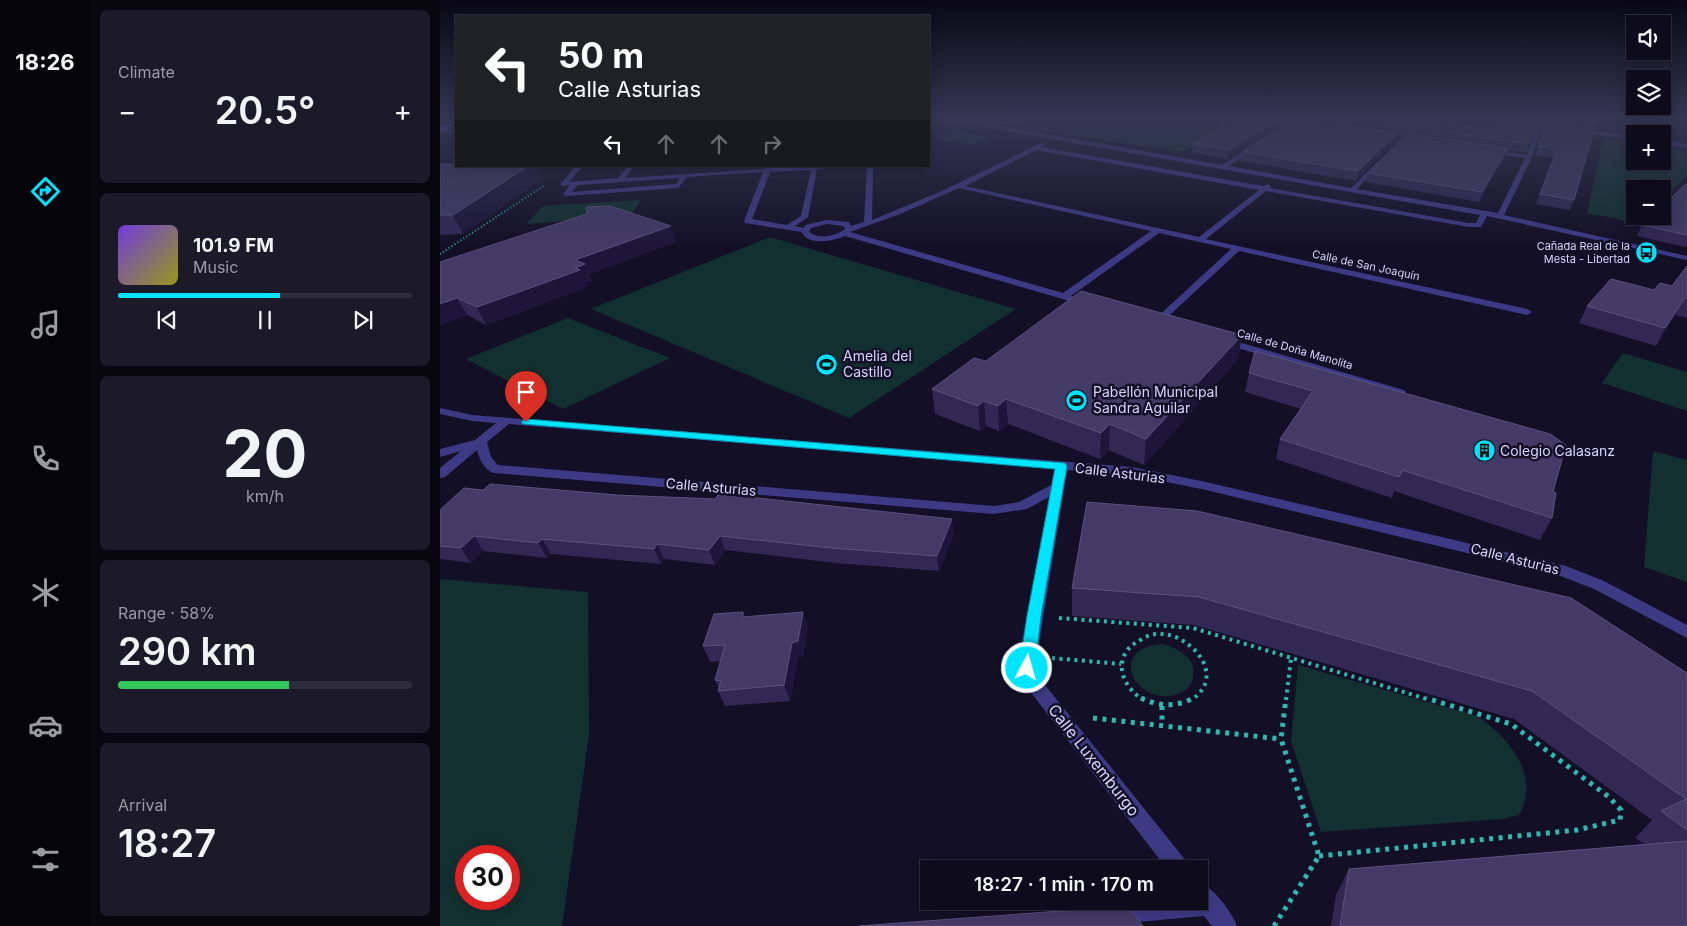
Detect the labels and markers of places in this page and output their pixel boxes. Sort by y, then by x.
place label: Cañada Real de la Mesta - Libertad [1537,239,1630,266]
bus stop icon: Cañada Real de la Mesta - Libertad [1634,240,1658,264]
place label: Amelia del Castillo [843,347,912,380]
sports icon: Amelia del Castillo [815,352,839,376]
pin [505,371,547,422]
place label: Pabellón Municipal Sandra Aguilar [1093,383,1218,416]
sports icon: Pabellón Municipal Sandra Aguilar [1065,388,1089,412]
building icon: Colegio Calasanz [1472,439,1496,463]
place label: Colegio Calasanz [1500,442,1615,459]

